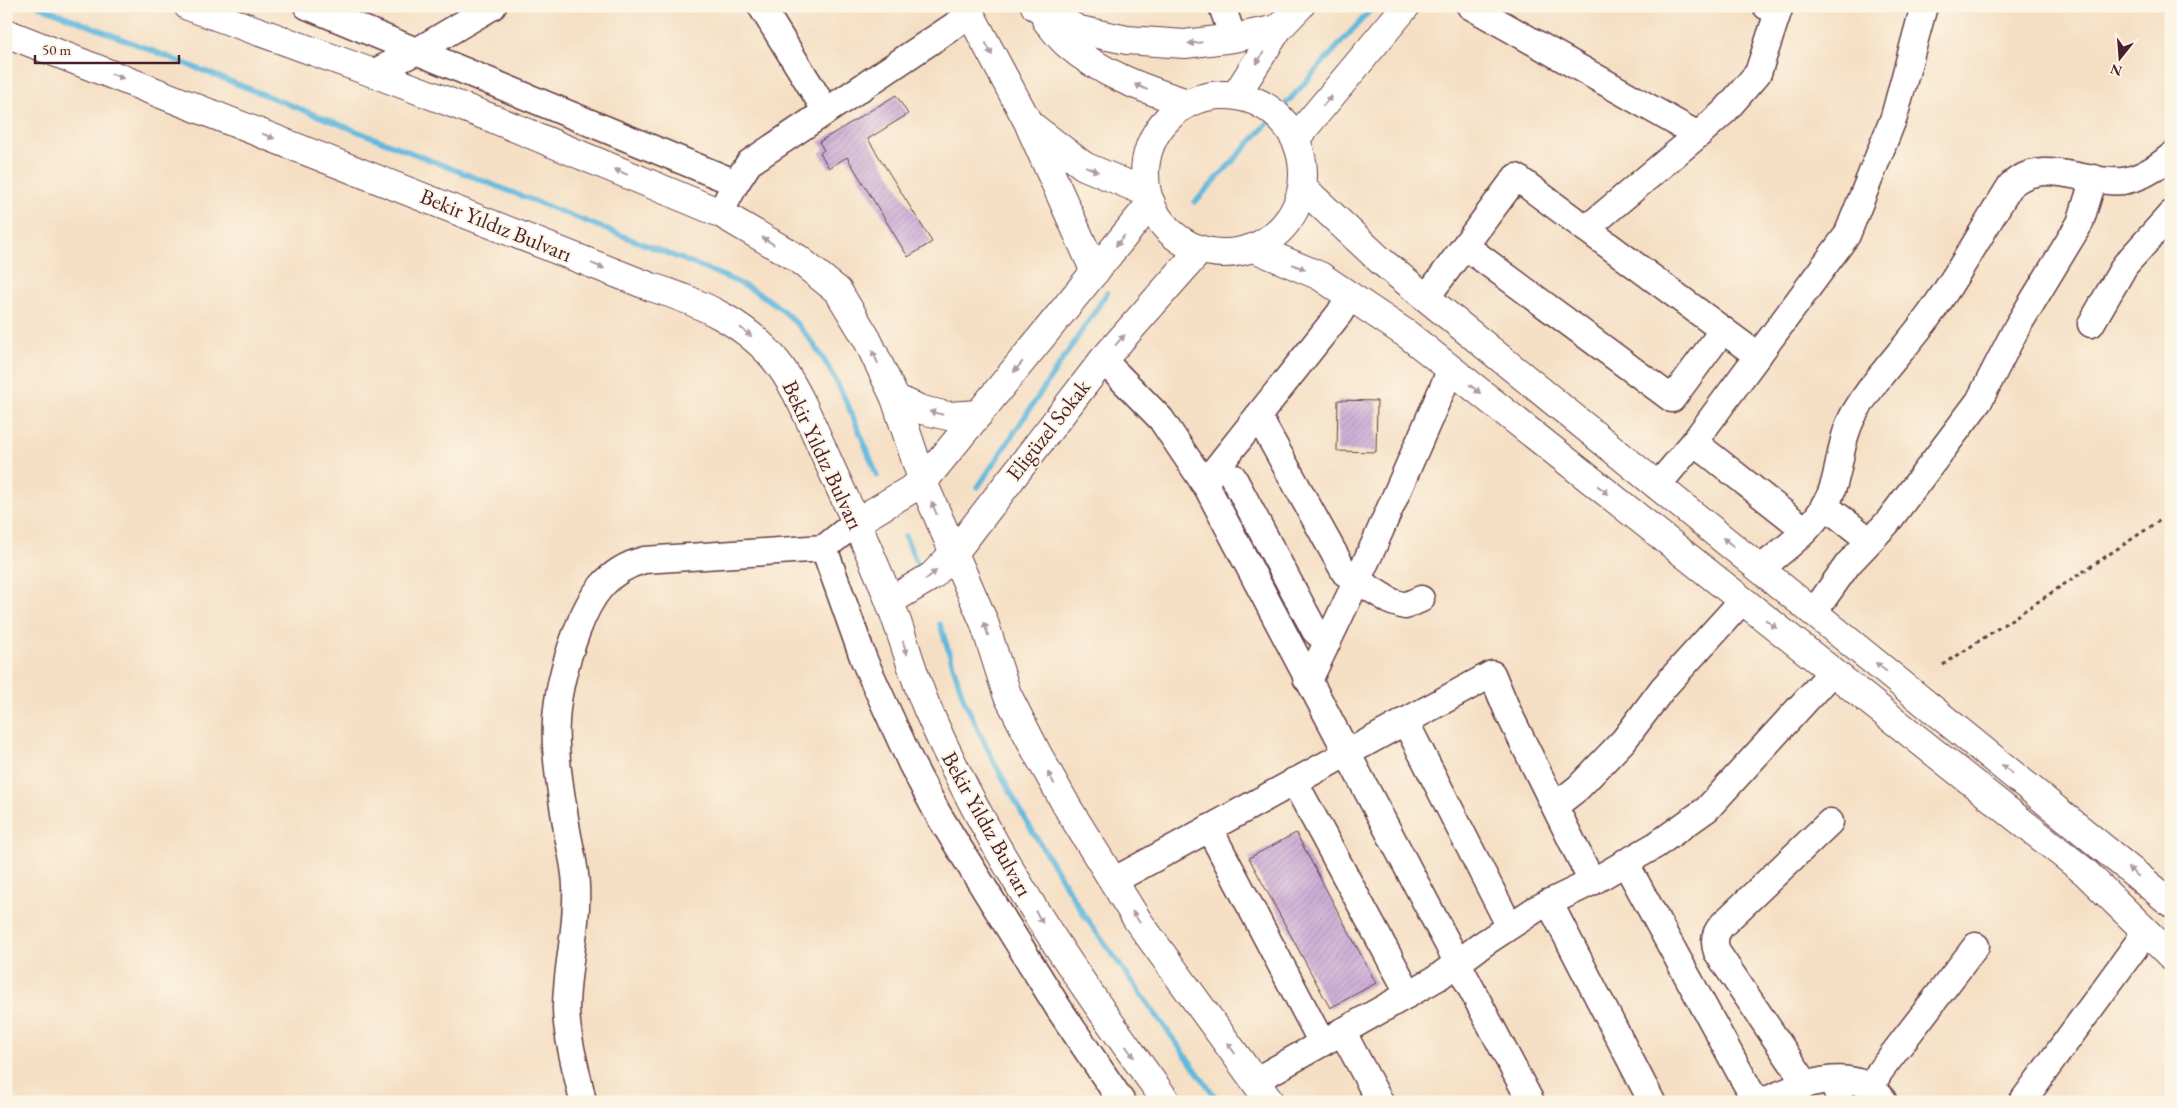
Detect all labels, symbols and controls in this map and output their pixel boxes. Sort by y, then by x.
scale bar [35,32,179,64]
north arrow [2094,32,2144,82]
one-way arrow [1187,39,1203,47]
text: 50 m [42,40,71,59]
one-way arrow [985,42,993,57]
one-way arrow [1255,51,1264,64]
text: N [2108,60,2124,81]
one-way arrow [110,72,125,80]
one-way arrow [1134,83,1148,91]
one-way arrow [1321,95,1332,107]
one-way arrow [261,132,275,140]
one-way arrow [1085,166,1099,174]
one-way arrow [613,168,628,176]
street label: Bekir Yıldız Bulvarı [416,181,576,269]
one-way arrow [1115,234,1126,247]
one-way arrow [761,236,774,245]
one-way arrow [591,263,606,270]
one-way arrow [1292,263,1306,271]
one-way arrow [739,327,753,337]
one-way arrow [1115,333,1126,346]
one-way arrow [871,350,879,364]
one-way arrow [1012,361,1024,373]
street label: Eligüzel Sokak [999,373,1097,487]
street label: Bekir Yıldız Bulvarı [776,376,870,534]
one-way arrow [1469,383,1482,394]
one-way arrow [928,409,943,417]
one-way arrow [1596,484,1609,495]
one-way arrow [930,501,938,515]
one-way arrow [1722,537,1735,548]
one-way arrow [924,570,938,580]
one-way arrow [1764,618,1777,629]
one-way arrow [982,622,990,637]
one-way arrow [901,640,909,655]
one-way arrow [1875,661,1888,672]
street label: Bekir Yıldız Bulvarı [935,746,1039,902]
one-way arrow [2001,764,2014,775]
one-way arrow [1047,771,1056,784]
one-way arrow [2127,867,2139,878]
one-way arrow [1131,910,1140,923]
one-way arrow [1035,911,1044,924]
one-way arrow [1226,1041,1236,1055]
one-way arrow [1125,1045,1135,1059]

